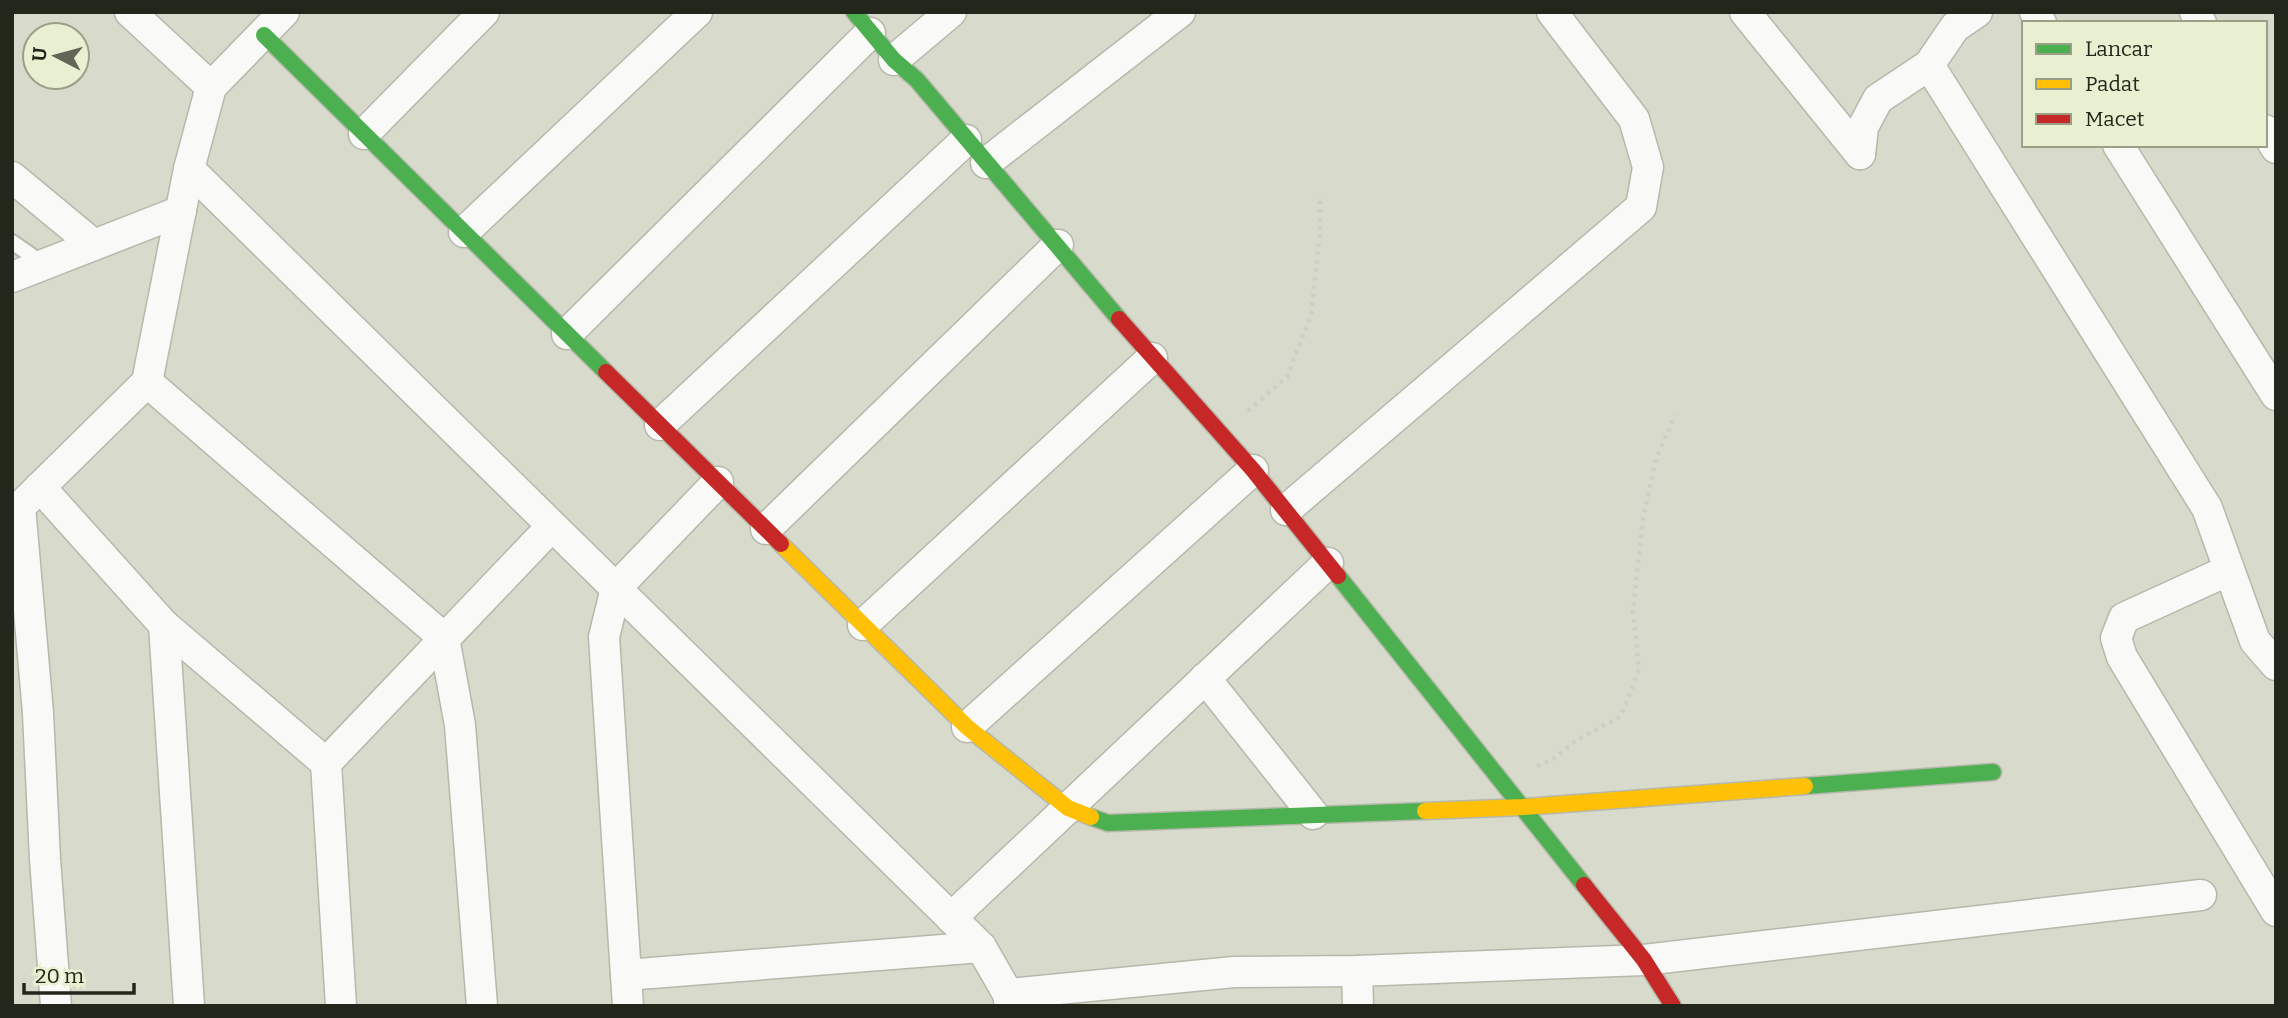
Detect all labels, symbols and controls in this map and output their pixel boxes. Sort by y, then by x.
north arrow [21,21,91,91]
legend [2022,21,2267,147]
text: Lancar [2085,36,2152,62]
text: U [27,46,52,62]
text: Padat [2085,71,2140,97]
text: Macet [2085,106,2145,132]
scale bar [24,951,135,995]
text: 20 m [35,963,84,989]

